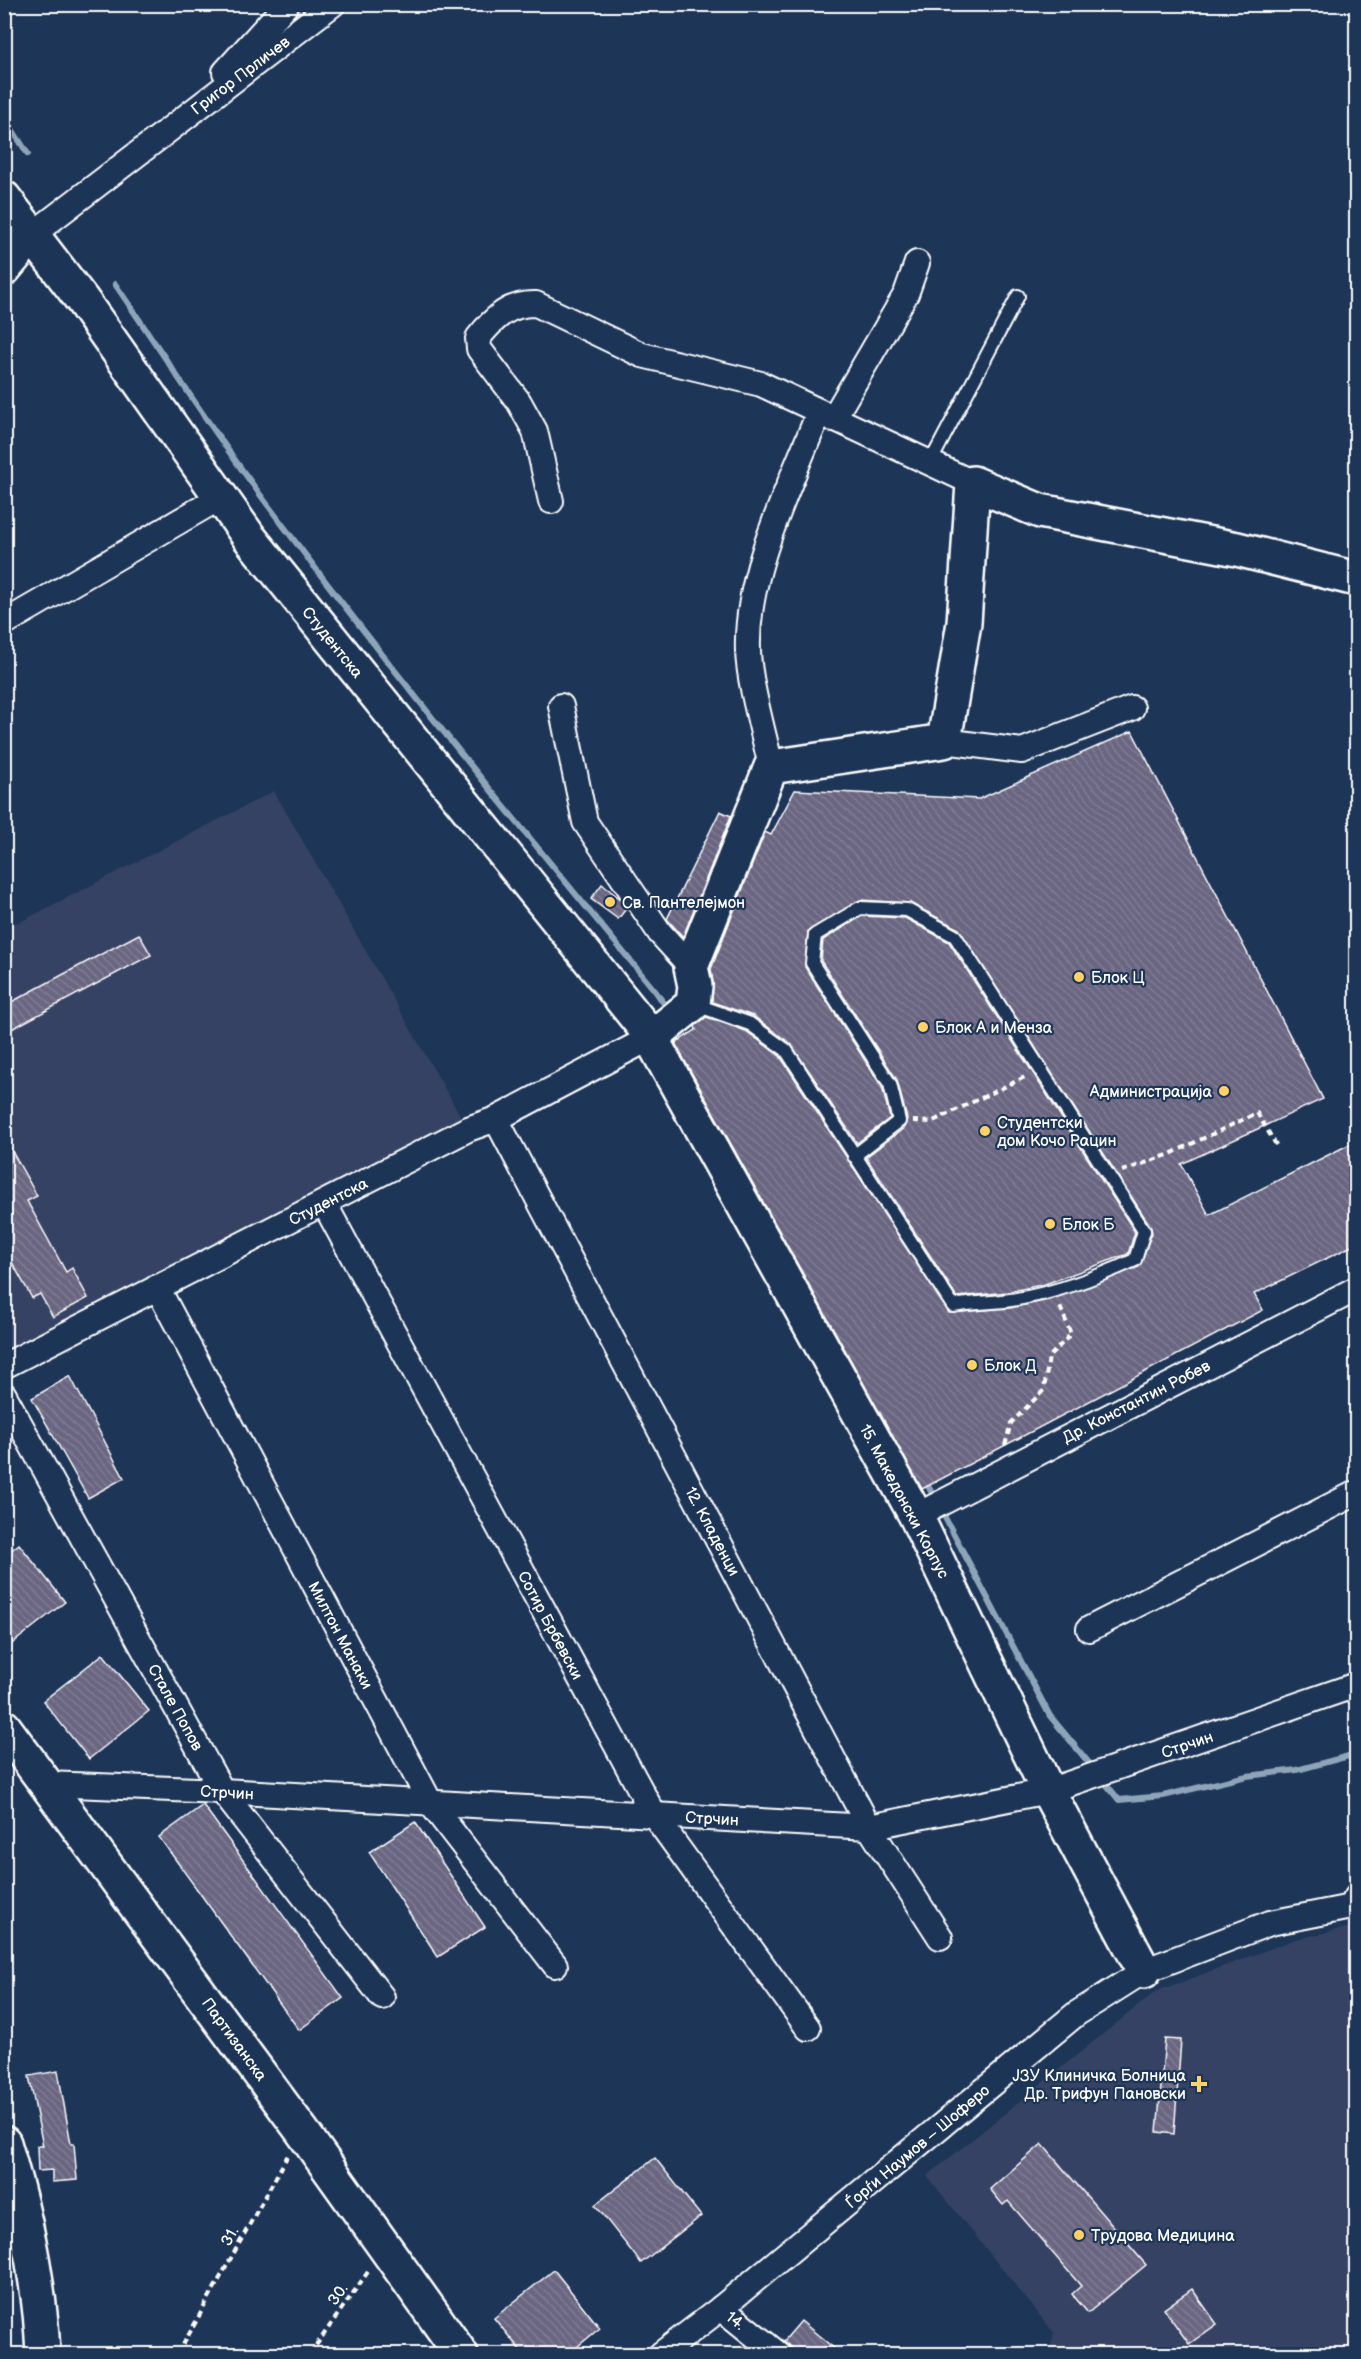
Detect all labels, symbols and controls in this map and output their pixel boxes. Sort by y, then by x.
street label: Григор Прличев [188,33,295,120]
street label: Студентска [297,604,367,683]
place label: Св. Пантелејмон [622,894,745,913]
marker: Св. Пантелејмон [603,895,617,909]
place label: Блок Ц [1091,969,1145,988]
marker: Блок Ц [1072,970,1086,984]
place label: Блок А и Менза [935,1019,1053,1038]
marker: Блок А и Менза [916,1020,930,1034]
place label: Администрација [1089,1083,1213,1102]
marker: Администрација [1217,1084,1231,1098]
place label: Студентски дом Кочо Рацин [997,1114,1117,1151]
marker: Студентски дом Кочо Рацин [978,1124,992,1138]
street label: Студентска [286,1174,372,1230]
place label: Блок Б [1062,1216,1115,1235]
marker: Блок Б [1043,1217,1057,1231]
place label: Блок Д [984,1357,1037,1376]
street label: Др. Константин Робев [1060,1357,1214,1448]
marker: Блок Д [965,1358,979,1372]
street label: 15. Македонски Корпус [855,1421,953,1582]
street label: 12. Кладенци [680,1484,743,1579]
street label: Сотир Брбевски [513,1568,586,1683]
street label: Милтон Манаки [303,1579,376,1693]
street label: Стале Попов [143,1661,207,1755]
street label: Стрчин [1159,1728,1216,1763]
street label: Стрчин [200,1783,254,1804]
street label: Стрчин [685,1809,739,1830]
street label: Партизанска [197,1995,271,2086]
place label: ЈЗУ Клиничка Болница Др. Трифун Пановски [1012,2067,1187,2104]
marker: ЈЗУ Клиничка Болница Др. Трифун Пановски [1190,2075,1208,2093]
street label: Ѓорѓи Наумов – Шоферо [841,2080,994,2213]
street label: 31. [217,2224,243,2250]
place label: Трудова Медицина [1091,2227,1235,2246]
marker: Трудова Медицина [1072,2228,1086,2242]
street label: 30. [324,2280,352,2309]
street label: 14. [722,2308,748,2335]

